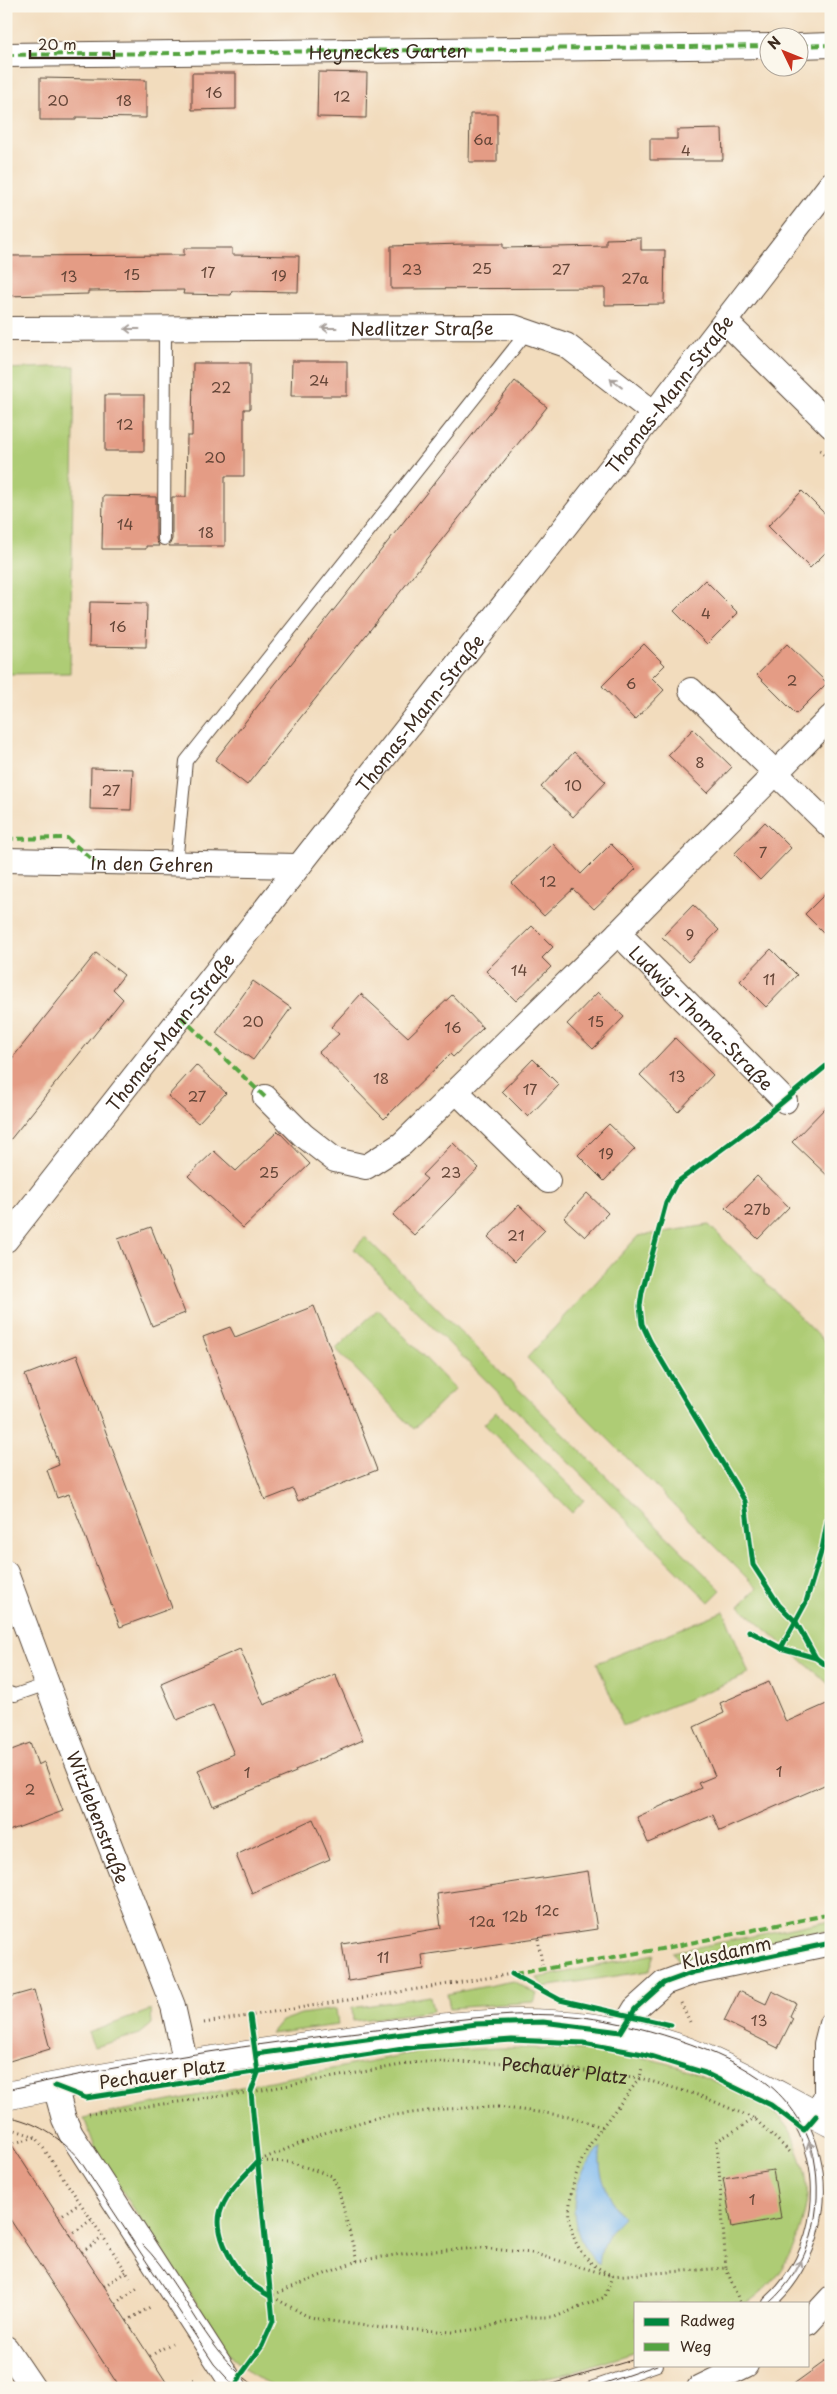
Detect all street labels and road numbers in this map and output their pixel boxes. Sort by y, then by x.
street label: Heyneckes Garten [309,36,467,65]
street label: Thomas-Mann-Straße [598,309,739,479]
street label: Nedlitzer Straße [350,314,494,341]
street label: Thomas-Mann-Straße [349,628,490,797]
street label: In den Gehren [90,848,214,878]
street label: Ludwig-Thoma-Straße [624,939,780,1096]
street label: Thomas-Mann-Straße [99,947,240,1116]
street label: Witzlebenstraße [61,1747,137,1887]
street label: Klusdamm [678,1929,774,1975]
street label: Pechauer Platz [501,2049,630,2090]
street label: Pechauer Platz [97,2051,227,2095]

